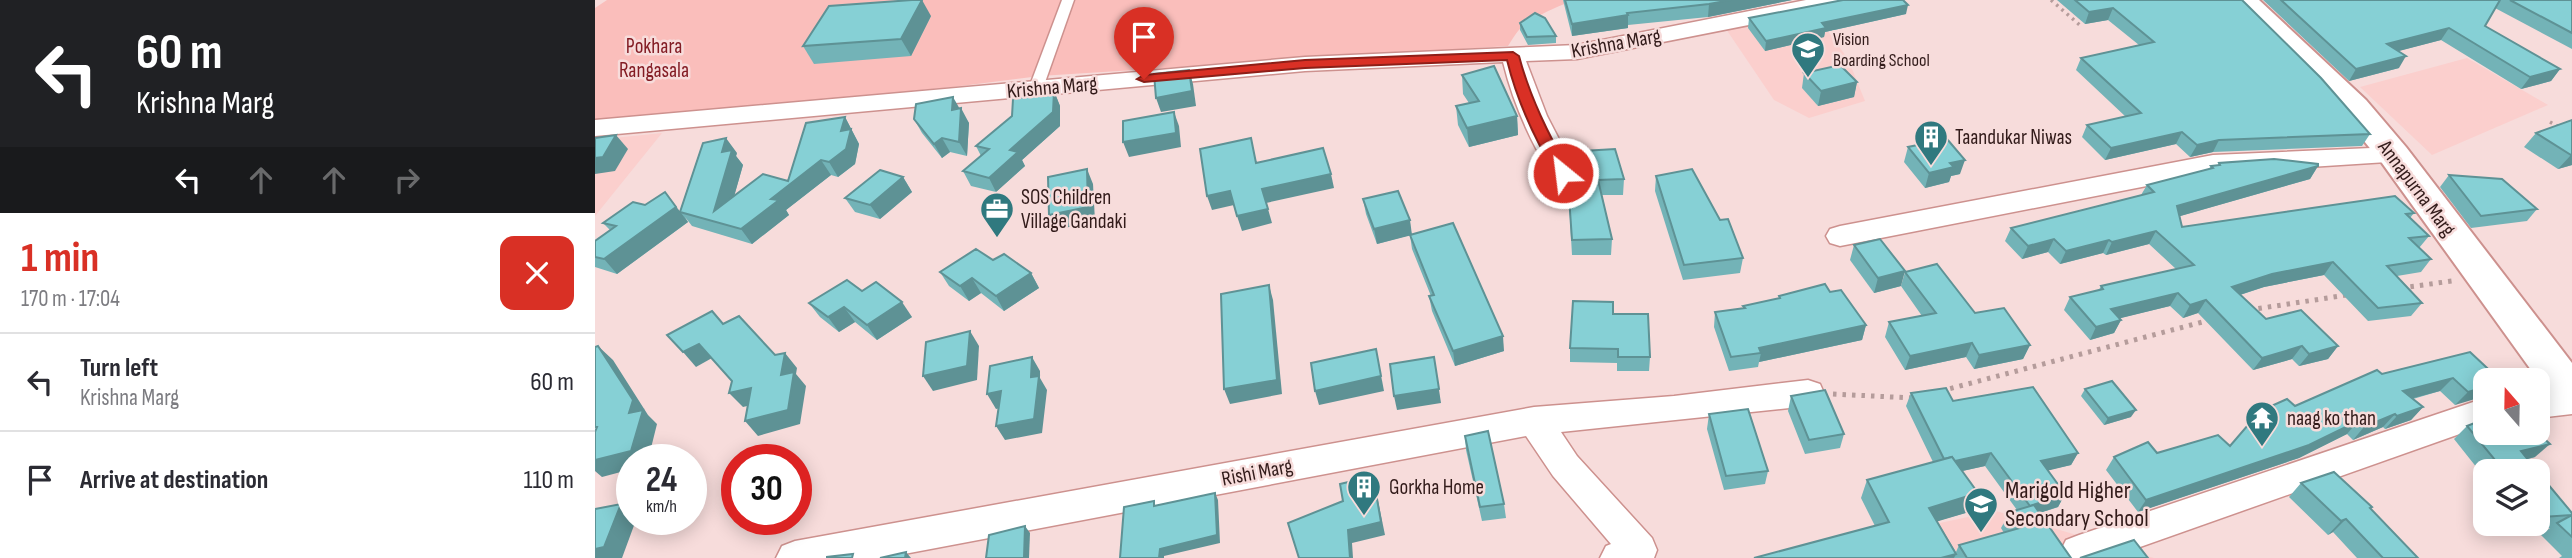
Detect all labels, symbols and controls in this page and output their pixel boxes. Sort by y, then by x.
pin [1114,7,1174,79]
icon: arrive [1125,18,1163,56]
street label: Krishna Marg [1569,23,1663,64]
text: 60 m [136,24,223,83]
icon: left [21,28,112,119]
place label: Vision Boarding School [1833,29,1930,71]
school or university icon: Vision Boarding School [1789,30,1827,79]
park label: Pokhara Rangasala [619,34,689,83]
street label: Krishna Marg [1006,71,1098,104]
text: Krishna Marg [136,84,274,123]
building icon: Taandukar Niwas [1912,118,1950,167]
place label: Taandukar Niwas [1955,125,2072,150]
street label: Annapurna Marg [2372,135,2461,241]
position arrow [1526,136,1600,210]
icon: left [169,161,207,199]
icon: ahead [242,161,280,199]
icon: ahead [315,161,353,199]
icon: right [388,161,426,199]
place label: SOS Children Village Gandaki [1021,185,1127,234]
office icon: SOS Children Village Gandaki [978,190,1016,239]
text: 1 min [21,233,99,284]
button: close [500,236,574,310]
text: 170 m · 17:04 [21,285,120,313]
text: Turn left [80,353,158,384]
icon: left [21,363,59,401]
text: 60 m [530,367,574,398]
north arrow [2473,368,2550,444]
map controls [2473,368,2550,536]
text: Krishna Marg [80,384,179,412]
temple icon: naag ko than [2243,399,2281,448]
place label: naag ko than [2287,406,2376,431]
speed limit sign: 30 [721,444,812,535]
street label: Rishi Marg [1219,453,1295,492]
text: 24 [646,459,677,502]
button: layers [2473,459,2550,536]
icon: arrive [21,461,59,499]
text: Arrive at destination [80,465,268,496]
text: 110 m [523,465,574,496]
building icon: Gorkha Home [1345,468,1383,517]
place label: Gorkha Home [1389,475,1484,500]
place label: Marigold Higher Secondary School [2005,476,2149,533]
school or university icon: Marigold Higher Secondary School [1962,485,2000,534]
text: km/h [646,496,677,517]

